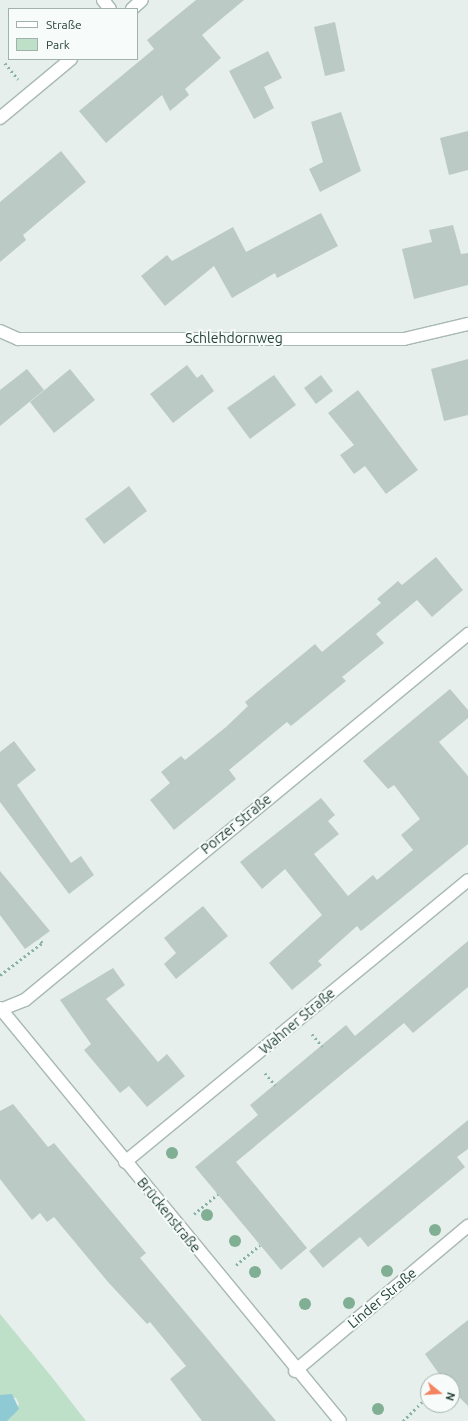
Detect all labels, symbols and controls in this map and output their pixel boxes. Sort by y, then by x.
legend [8,8,138,60]
text: Straße [46,18,82,31]
text: Park [46,38,70,51]
street label: Schlehdornweg [185,330,283,346]
street label: Porzer Straße [197,790,275,858]
street label: Wahner Straße [256,984,338,1058]
street label: Brückenstraße [134,1174,204,1256]
street label: Linder Straße [344,1264,420,1332]
north arrow [420,1373,460,1413]
text: N [443,1391,457,1402]

